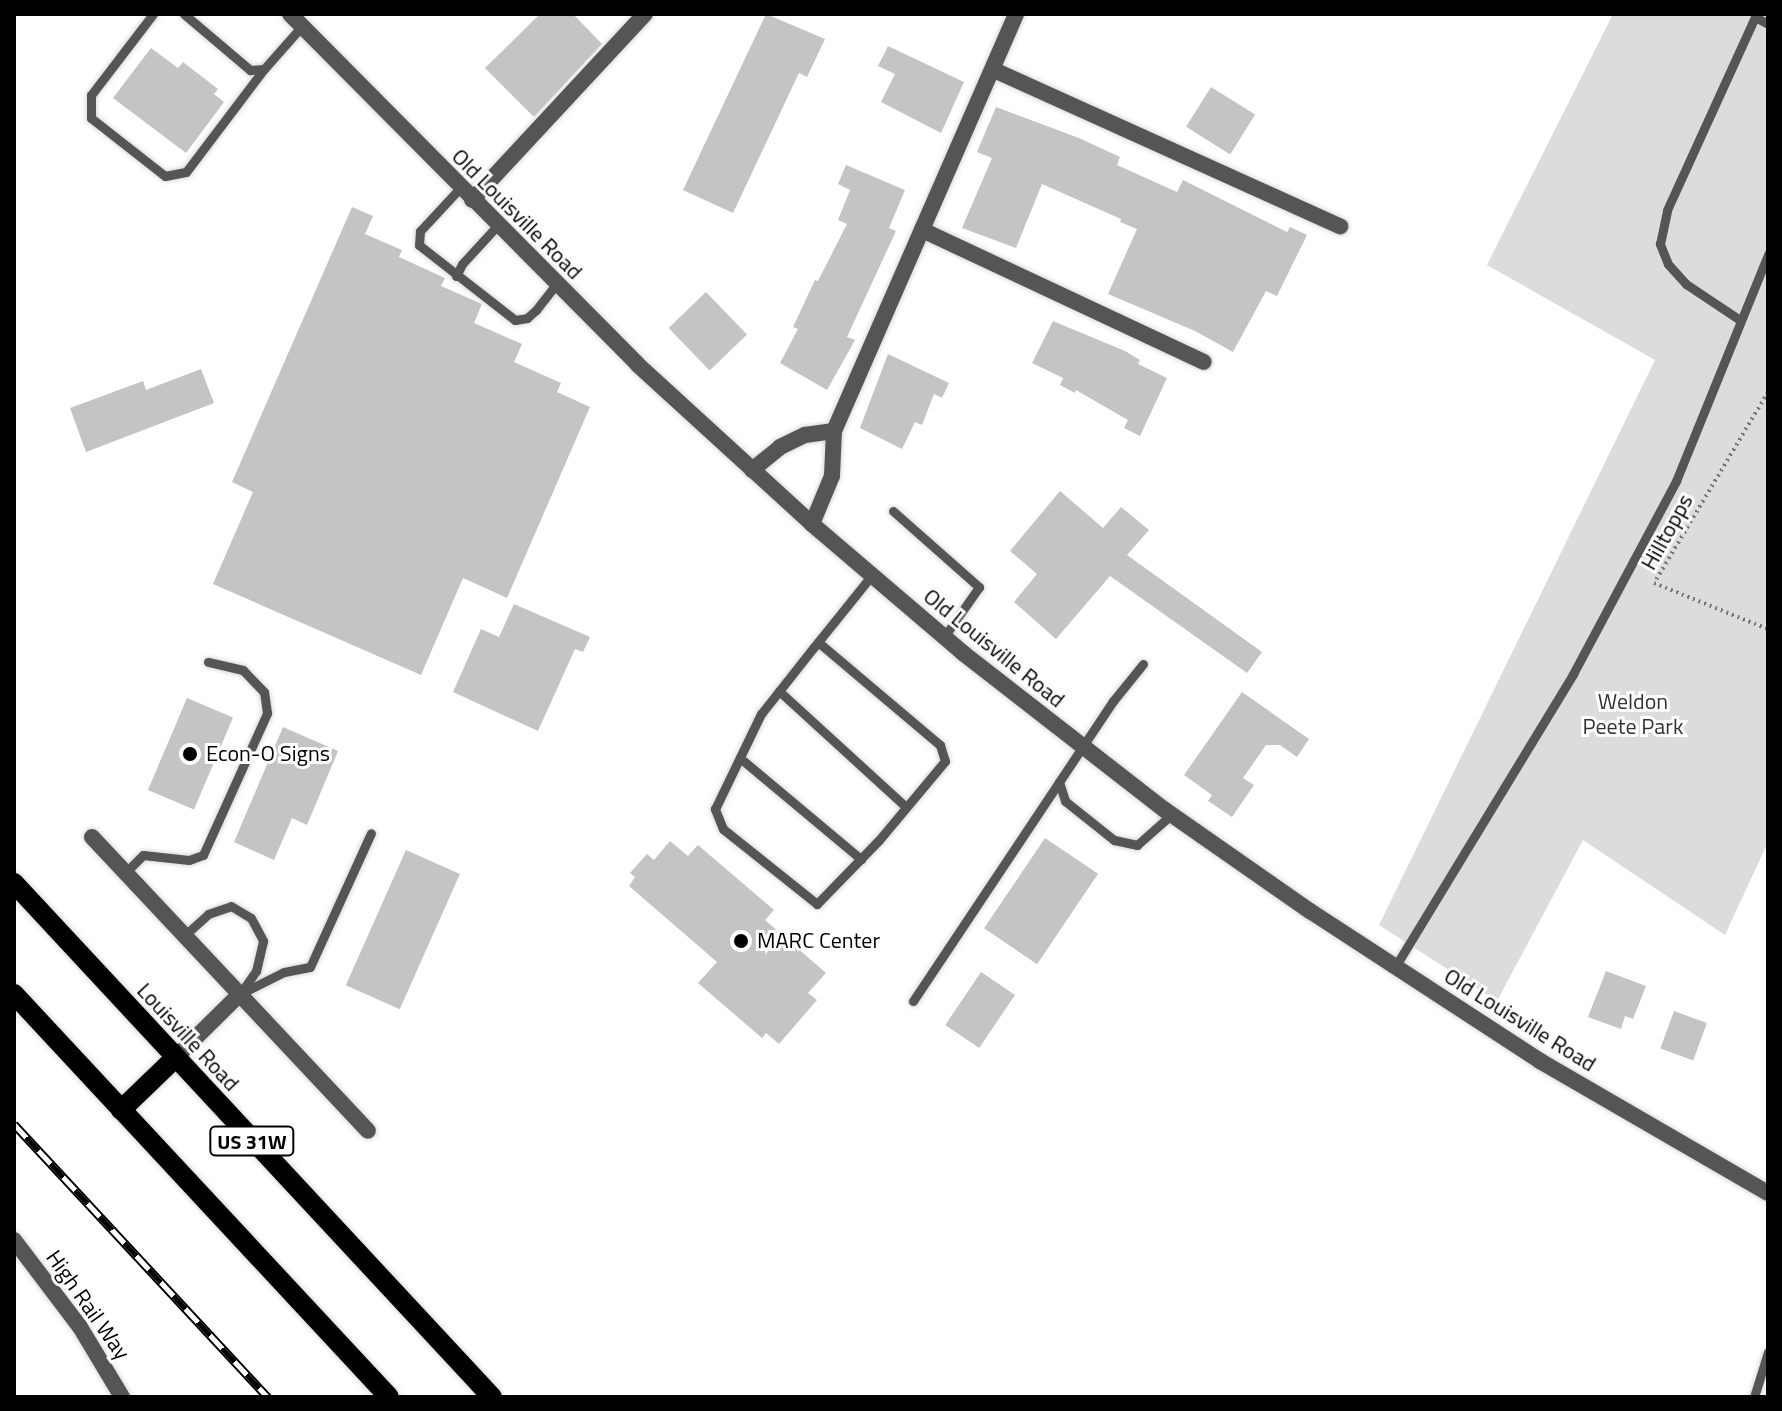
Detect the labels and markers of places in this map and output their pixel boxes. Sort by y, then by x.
place label: Econ-O Signs [206,741,330,767]
marker: Econ-O Signs [181,745,199,763]
place label: MARC Center [757,928,880,954]
marker: MARC Center [732,932,750,950]

